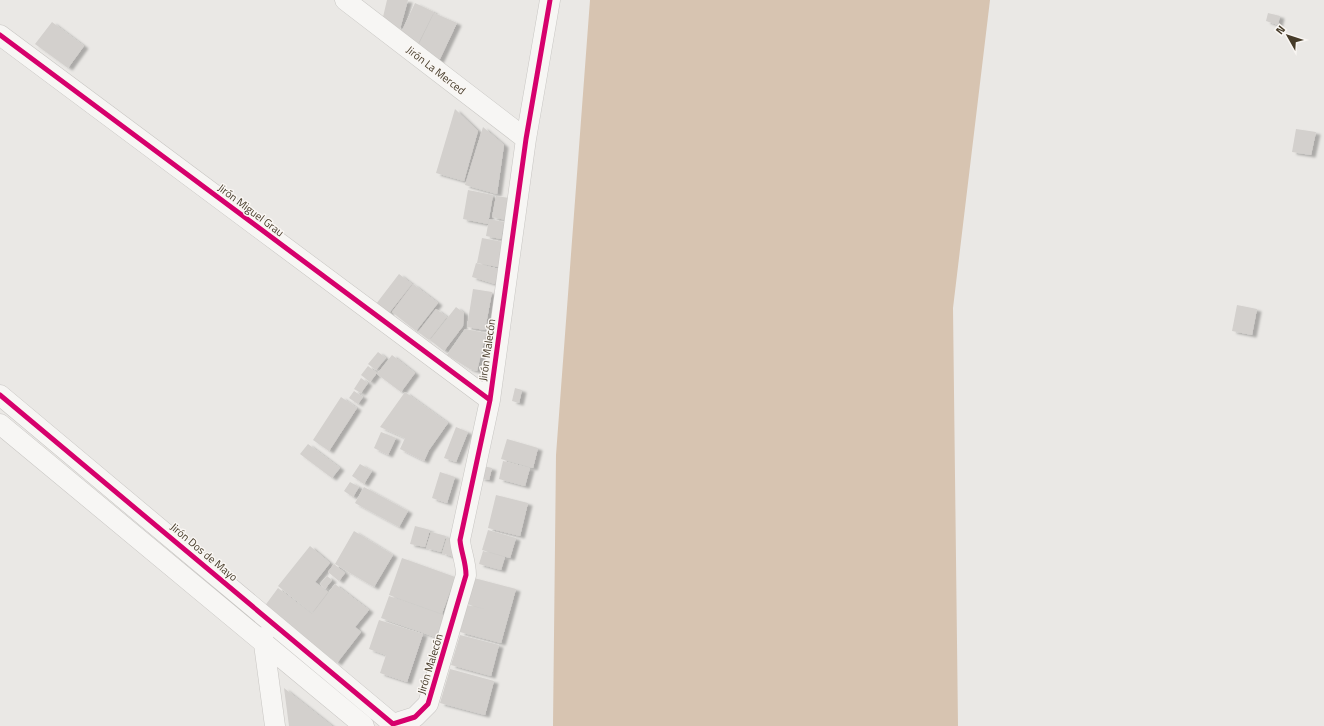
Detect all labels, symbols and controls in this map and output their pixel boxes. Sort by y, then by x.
north arrow [1268,16,1308,56]
text: N [1272,22,1289,38]
street label: Jirón La Merced [403,42,469,98]
street label: Jirón Miguel Grau [215,180,287,240]
street label: Jirón Malecón [475,318,499,382]
street label: Jirón Dos de Mayo [167,519,241,585]
street label: Jirón Malecón [413,632,447,696]

